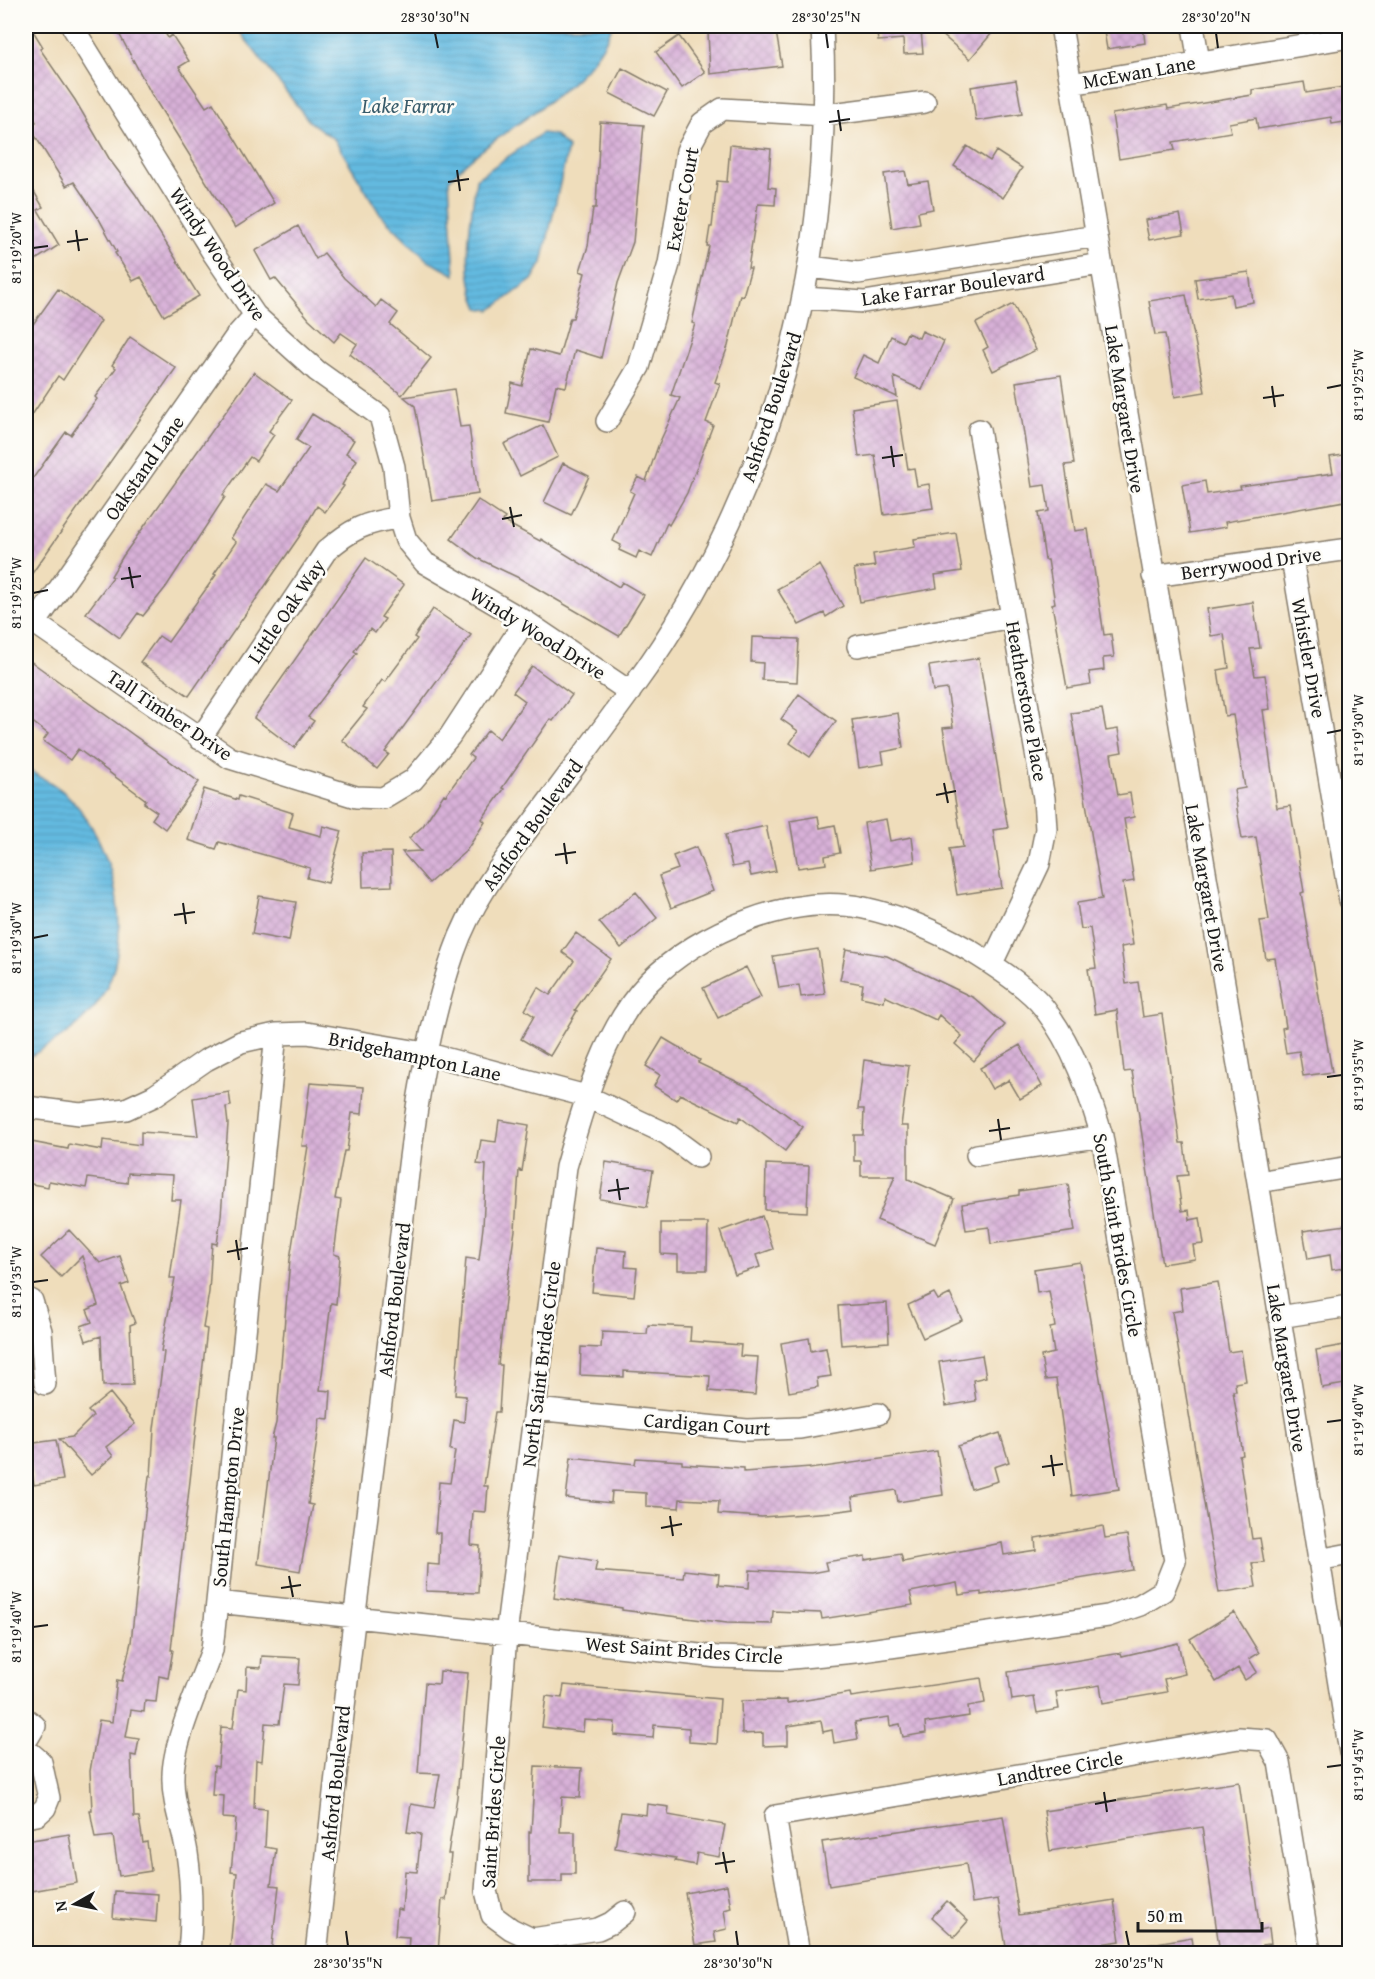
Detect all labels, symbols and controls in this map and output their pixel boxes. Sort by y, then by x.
text: 28°30'30"N [401,6,470,27]
text: 28°30'25"N [792,6,861,27]
text: 28°30'20"N [1182,6,1251,27]
street label: McEwan Lane [1080,47,1198,96]
water label: Lake Farrar [361,90,455,121]
street label: Exeter Court [657,144,706,254]
street label: Windy Wood Drive [163,181,274,326]
text: 81°19'20"W [5,212,26,284]
street label: Lake Farrar Boulevard [859,258,1047,313]
street label: Lake Margaret Drive [1098,323,1153,495]
street label: Ashford Boulevard [733,328,809,486]
text: 81°19'25"W [1347,349,1368,421]
street label: Oakstand Lane [97,409,191,526]
street label: Berrywood Drive [1179,538,1323,587]
street label: Little Oak Way [240,553,331,669]
text: 81°19'25"W [5,557,26,629]
street label: Windy Wood Drive [465,579,612,686]
street label: Whistler Drive [1285,596,1334,720]
street label: Heatherstone Place [999,618,1056,783]
street label: Tall Timber Drive [102,662,239,767]
text: 81°19'30"W [1347,694,1368,766]
street label: Ashford Boulevard [474,753,589,896]
street label: Lake Margaret Drive [1178,802,1237,974]
text: 81°19'30"W [5,902,26,974]
street label: Bridgehampton Lane [326,1023,504,1088]
text: 81°19'35"W [1347,1039,1368,1111]
street label: South Saint Brides Circle [1086,1131,1151,1339]
street label: Ashford Boulevard [370,1220,417,1379]
text: 81°19'35"W [5,1246,26,1318]
street label: North Saint Brides Circle [513,1259,568,1469]
street label: Lake Margaret Drive [1260,1282,1315,1454]
text: 81°19'40"W [1347,1384,1368,1456]
street label: South Hampton Drive [204,1405,251,1589]
street label: Cardigan Court [643,1405,771,1442]
text: 81°19'40"W [5,1591,26,1663]
street label: West Saint Brides Circle [584,1628,784,1671]
street label: Ashford Boulevard [312,1703,357,1862]
text: 81°19'45"W [1347,1729,1368,1801]
street label: Saint Brides Circle [473,1735,512,1889]
street label: Landtree Circle [995,1742,1125,1793]
north arrow [45,1874,105,1934]
scale bar [1138,1895,1262,1933]
text: N [47,1899,73,1914]
text: 50 m [1147,1902,1183,1929]
text: 28°30'35"N [314,1952,383,1973]
text: 28°30'30"N [704,1952,773,1973]
text: 28°30'25"N [1095,1952,1164,1973]

